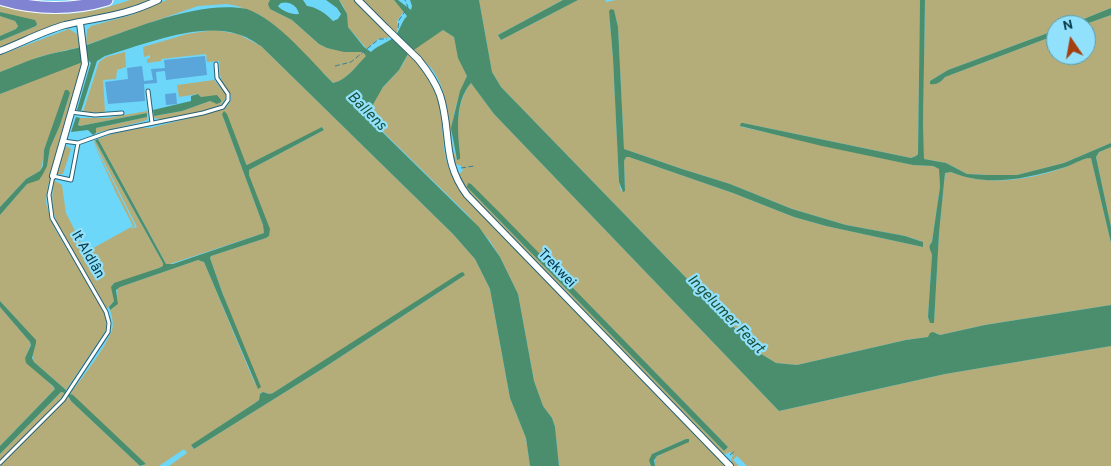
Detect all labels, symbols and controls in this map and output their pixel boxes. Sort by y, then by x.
north arrow [1046,15,1096,65]
text: N [1061,16,1075,35]
water label: Ballens [343,89,389,135]
street label: It Aldlân [67,228,107,282]
street label: Trekwei [533,246,579,292]
water label: Ingelumer Feart [683,272,767,358]

